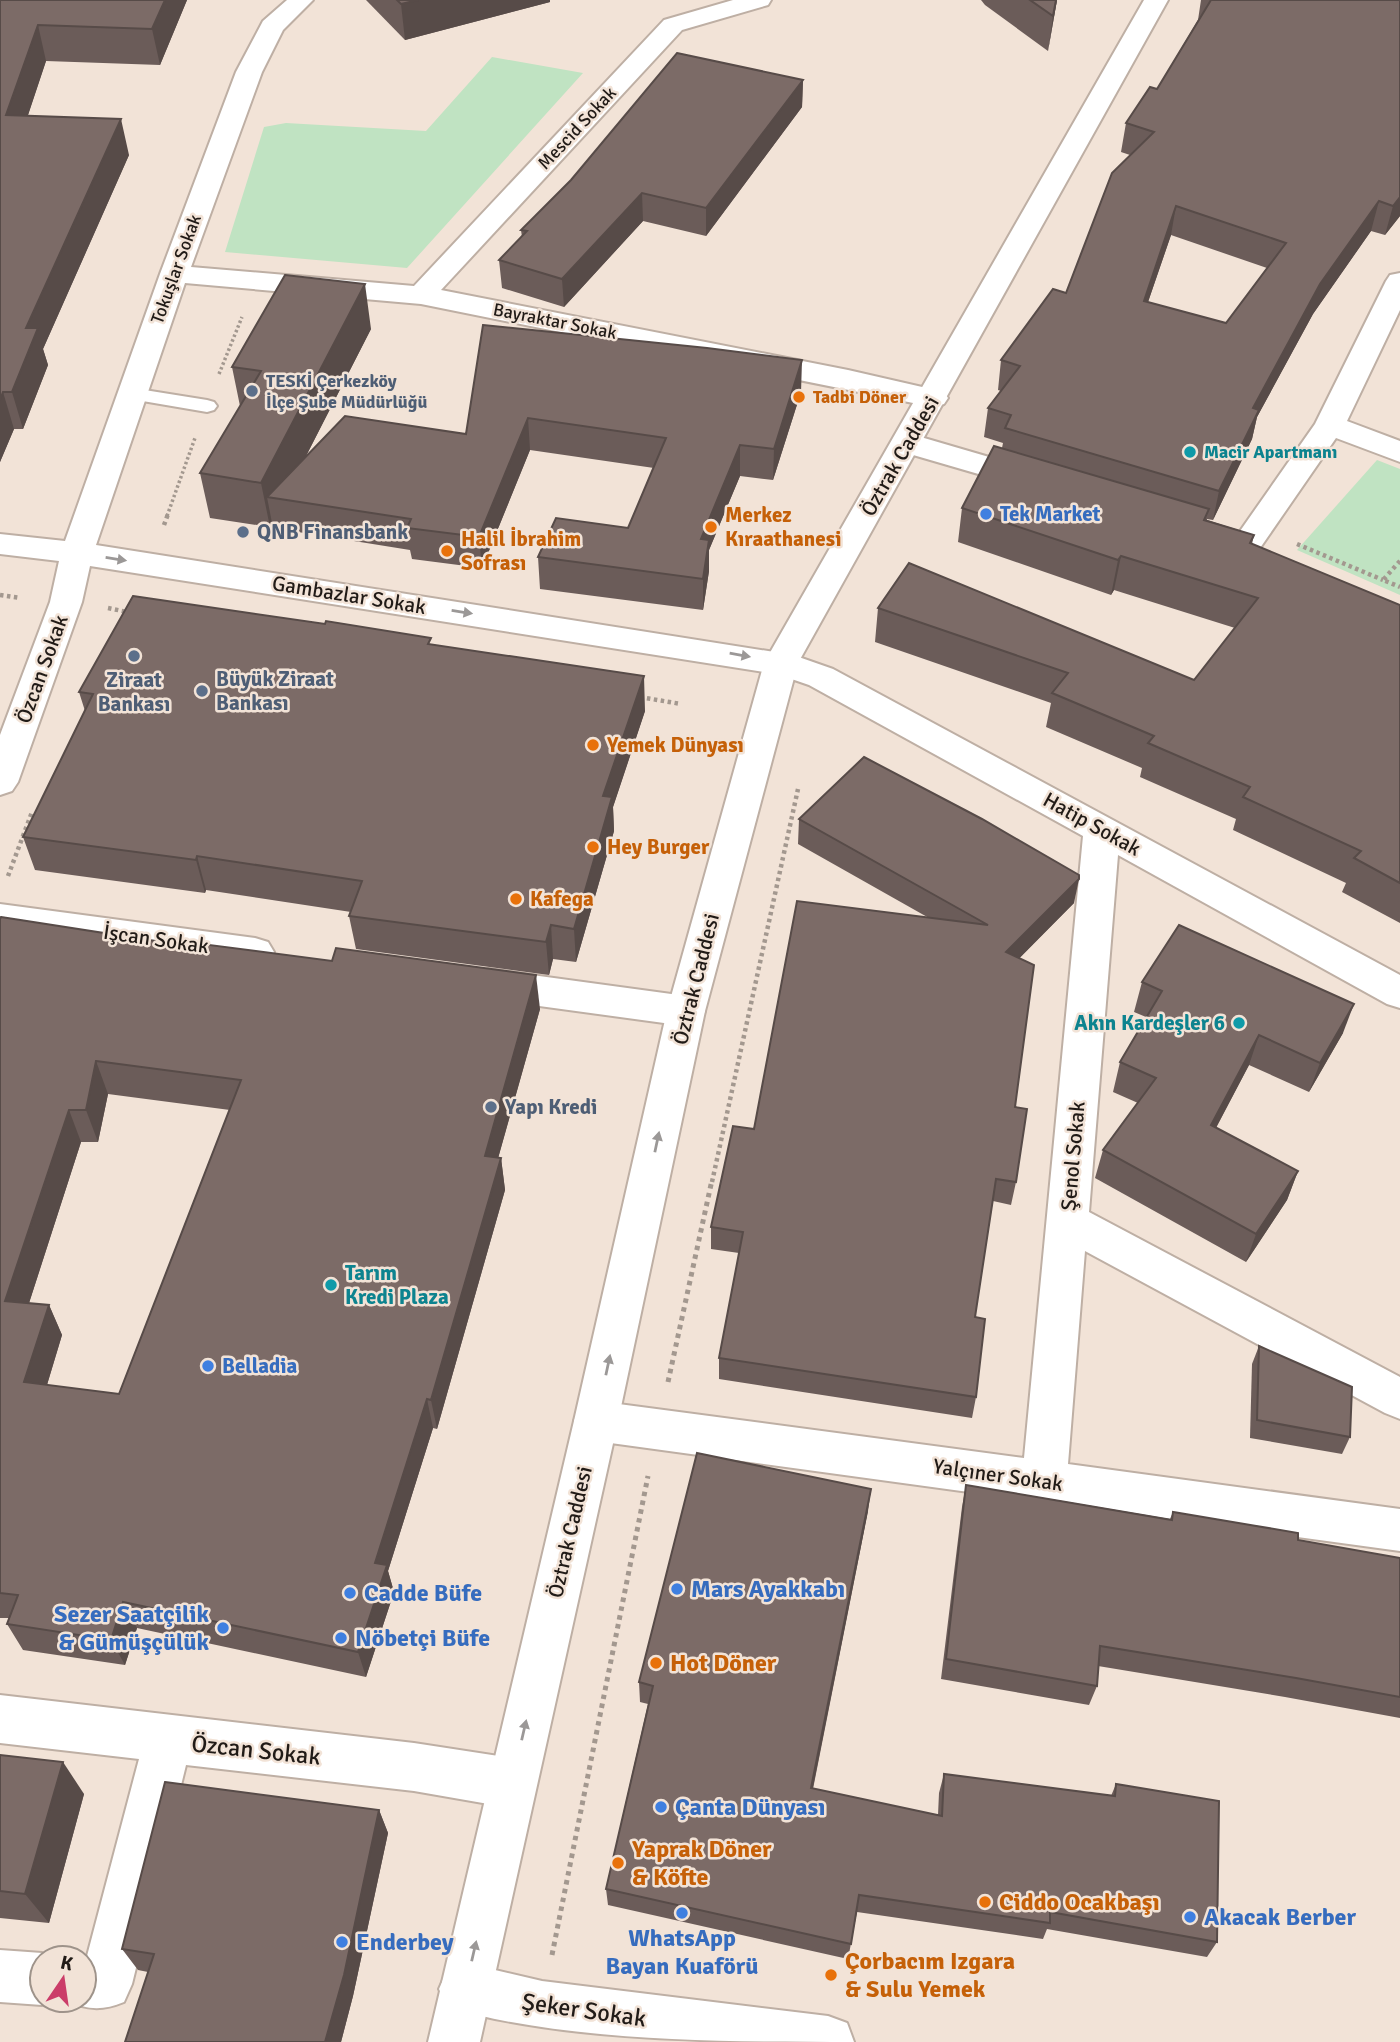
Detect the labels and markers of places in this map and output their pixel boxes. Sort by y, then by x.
place label: TESKİ Çerkezköy İlçe Şube Müdürlüğü [266,370,427,413]
marker: TESKİ Çerkezköy İlçe Şube Müdürlüğü [244,383,260,399]
place label: Tadbi Döner [813,386,907,408]
marker: Tadbi Döner [791,389,807,405]
place label: Macir Apartmanı [1204,441,1337,463]
marker: Macir Apartmanı [1182,444,1198,460]
place label: Tek Market [1000,501,1101,527]
place label: Merkez Kıraathanesi [725,502,841,552]
marker: Tek Market [978,506,994,522]
place label: QNB Finansbank [257,519,408,545]
marker: Merkez Kıraathanesi [703,519,719,535]
marker: QNB Finansbank [235,524,251,540]
place label: Halil İbrahim Sofrası [461,526,581,576]
marker: Halil İbrahim Sofrası [439,543,455,559]
marker: Ziraat Bankası [126,648,142,664]
place label: Büyük Ziraat Bankası [216,666,334,716]
place label: Ziraat Bankası [98,667,170,717]
marker: Büyük Ziraat Bankası [194,683,210,699]
place label: Yemek Dünyası [606,732,744,758]
marker: Yemek Dünyası [585,737,601,753]
place label: Hey Burger [607,834,710,860]
marker: Hey Burger [585,839,601,855]
place label: Kafega [530,886,594,912]
marker: Kafega [508,891,524,907]
place label: Akın Kardeşler 6 [1074,1010,1225,1036]
marker: Akın Kardeşler 6 [1231,1015,1247,1031]
place label: Yapı Kredi [504,1094,597,1120]
marker: Yapı Kredi [483,1099,499,1115]
place label: Tarım Kredi Plaza [345,1260,449,1310]
marker: Tarım Kredi Plaza [323,1277,339,1293]
place label: Belladia [222,1353,298,1379]
marker: Belladia [200,1358,216,1374]
place label: Mars Ayakkabı [691,1574,845,1604]
place label: Cadde Büfe [364,1578,482,1608]
marker: Mars Ayakkabı [669,1581,685,1597]
marker: Cadde Büfe [342,1585,358,1601]
place label: Sezer Saatçilik & Gümüşçülük [54,1599,209,1657]
marker: Sezer Saatçilik & Gümüşçülük [215,1620,231,1636]
place label: Nöbetçi Büfe [355,1623,490,1653]
marker: Nöbetçi Büfe [333,1630,349,1646]
place label: Hot Döner [670,1648,777,1678]
marker: Hot Döner [648,1655,664,1671]
place label: Çanta Dünyası [675,1792,826,1822]
marker: Çanta Dünyası [653,1799,669,1815]
place label: Yaprak Döner & Köfte [631,1834,772,1892]
marker: Yaprak Döner & Köfte [610,1855,626,1871]
place label: Ciddo Ocakbaşı [999,1887,1160,1917]
marker: Ciddo Ocakbaşı [977,1894,993,1910]
place label: Akacak Berber [1204,1902,1357,1932]
marker: WhatsApp Bayan Kuaförü [674,1905,690,1921]
marker: Akacak Berber [1182,1909,1198,1925]
place label: WhatsApp Bayan Kuaförü [606,1923,758,1981]
place label: Enderbey [356,1927,454,1957]
marker: Enderbey [334,1934,350,1950]
place label: Çorbacım Izgara & Sulu Yemek [845,1946,1015,2004]
marker: Çorbacım Izgara & Sulu Yemek [823,1967,839,1983]

